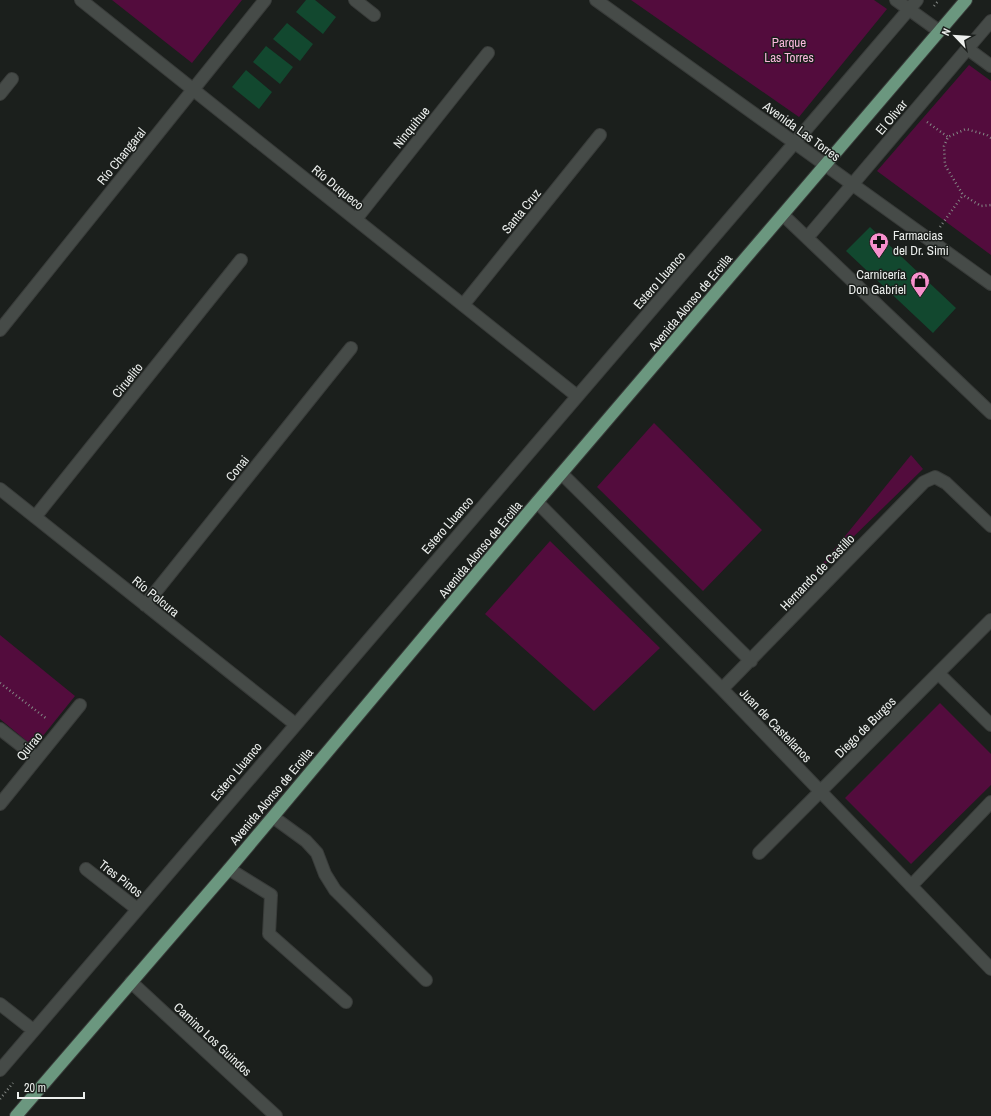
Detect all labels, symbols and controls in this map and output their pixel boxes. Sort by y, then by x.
north arrow [935,16,975,56]
text: N [938,26,954,38]
park label: Parque Las Torres [764,34,814,66]
street label: El Olivar [872,96,911,138]
street label: Avenida Las Torres [759,97,844,165]
street label: Ninquihue [389,103,434,152]
street label: Río Changaral [93,124,150,188]
street label: Río Duqueco [308,161,367,214]
street label: Santa Cruz [498,185,545,237]
place label: Farmacias del Dr. Simi [893,227,949,259]
pharmacy icon: Farmacias del Dr. Simi [868,231,890,259]
street label: Estero Lluanco [630,248,689,313]
street label: Avenida Alonso de Ercilla [644,250,736,355]
place label: Carnicería Don Gabriel [849,266,906,298]
shop icon: Carnicería Don Gabriel [909,270,931,298]
street label: Ciruelito [108,359,147,401]
street label: Conai [222,452,253,485]
street label: Estero Lluanco [418,493,477,558]
street label: Avenida Alonso de Ercilla [434,497,526,602]
street label: Hernando de Castillo [776,530,858,614]
street label: Río Polcura [129,572,183,621]
street label: Juan de Castellanos [736,685,815,766]
street label: Diego de Burgos [831,693,900,762]
street label: Quirao [13,728,46,764]
street label: Estero Lluanco [207,739,266,804]
street label: Avenida Alonso de Ercilla [225,744,317,849]
street label: Tres Pinos [95,856,146,901]
street label: Camino Los Guindos [170,999,255,1080]
scale bar [18,1074,84,1100]
text: 20 m [24,1080,46,1096]

